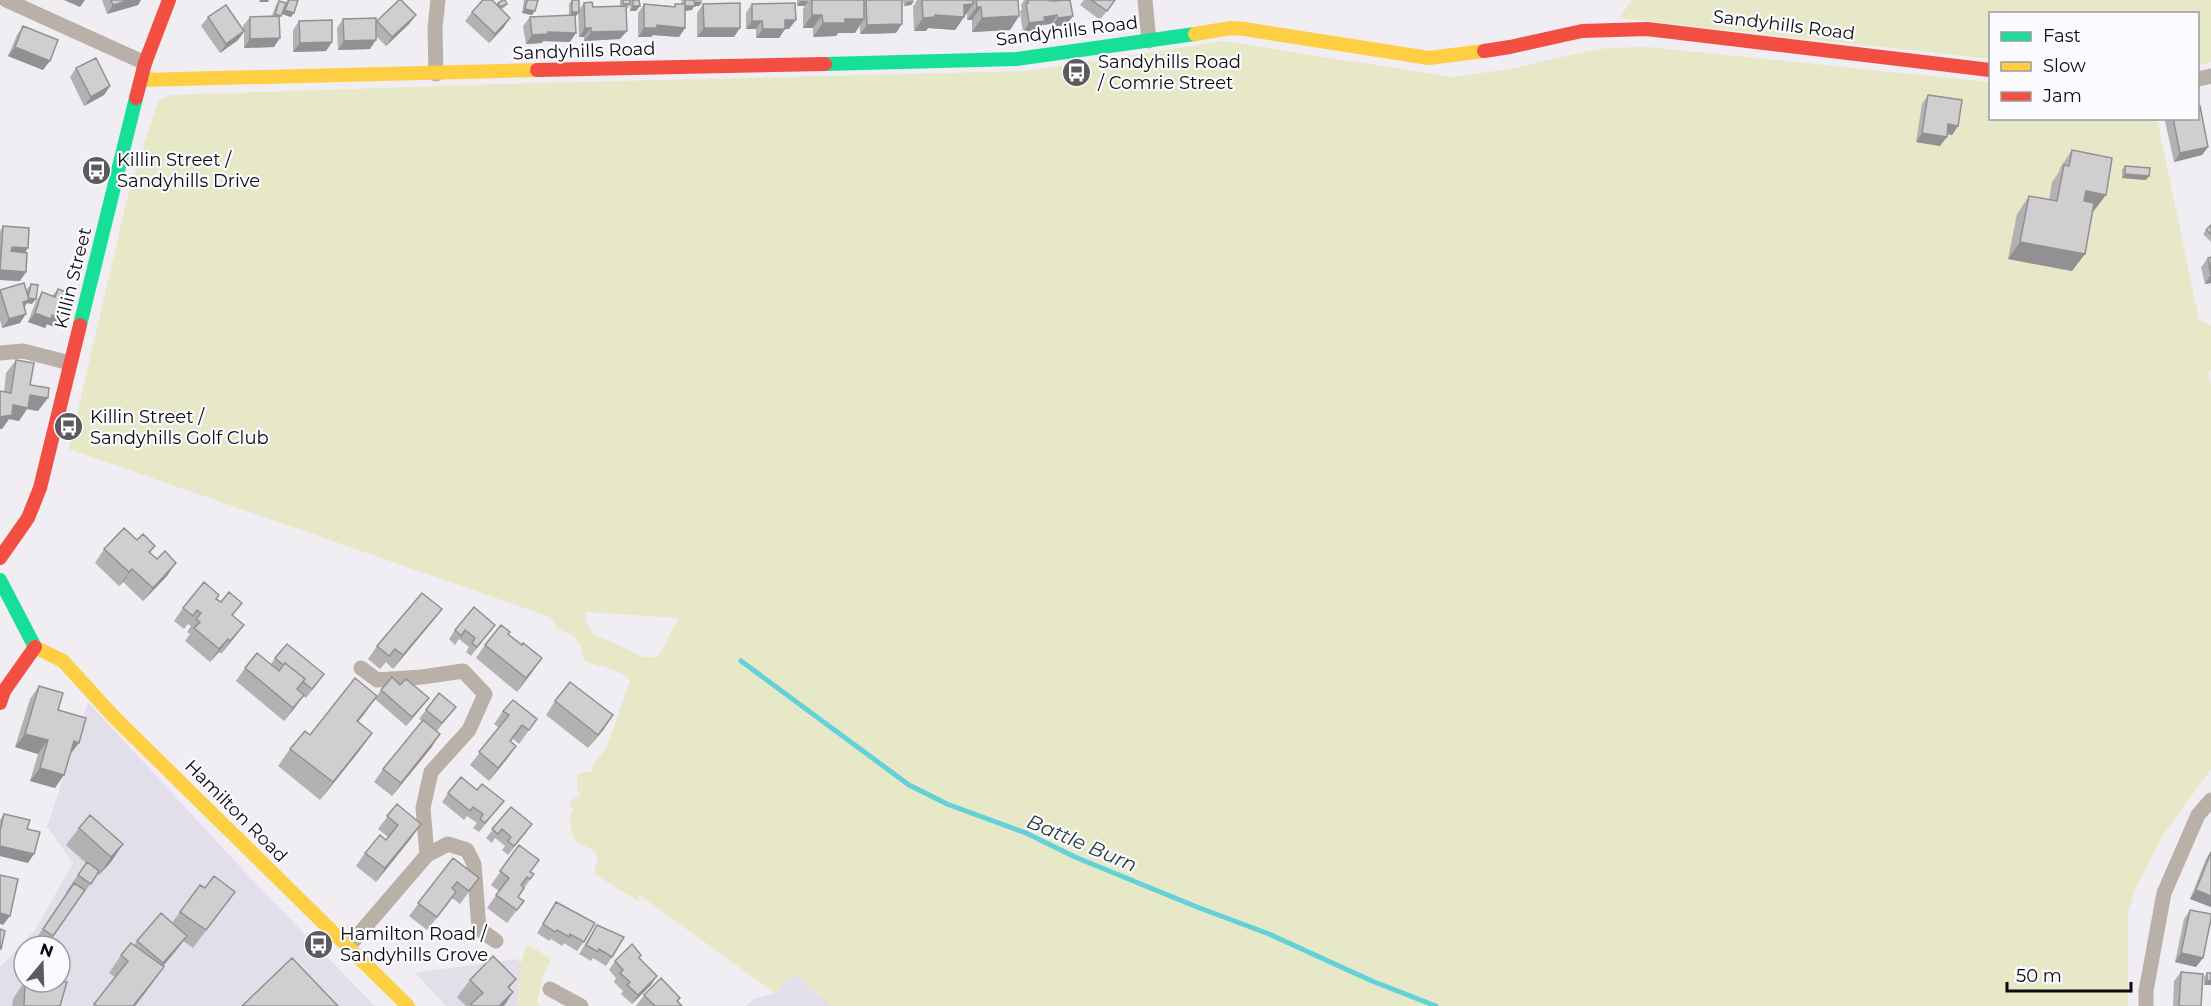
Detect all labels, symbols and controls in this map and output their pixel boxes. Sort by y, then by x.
street label: Sandyhills Road [1712,5,1856,45]
street label: Sandyhills Road [995,11,1139,51]
legend [1989,12,2199,120]
text: Fast [2043,25,2081,47]
street label: Sandyhills Road [512,38,656,64]
place label: Sandyhills Road / Comrie Street [1097,51,1241,94]
text: Slow [2043,55,2086,77]
bus stop icon: Sandyhills Road / Comrie Street [1061,56,1093,88]
text: Jam [2042,85,2082,107]
place label: Killin Street / Sandyhills Drive [117,149,260,192]
bus stop icon: Killin Street / Sandyhills Drive [80,154,112,186]
street label: Killin Street [50,225,96,331]
place label: Killin Street / Sandyhills Golf Club [90,406,269,449]
bus stop icon: Killin Street / Sandyhills Golf Club [53,411,85,443]
street label: Hamilton Road [180,755,292,867]
water label: Battle Burn [1023,809,1141,877]
place label: Hamilton Road / Sandyhills Grove [340,923,488,966]
bus stop icon: Hamilton Road / Sandyhills Grove [303,928,335,960]
north arrow [12,934,72,994]
text: N [38,939,56,961]
scale bar [2007,955,2132,993]
text: 50 m [2016,965,2062,987]

